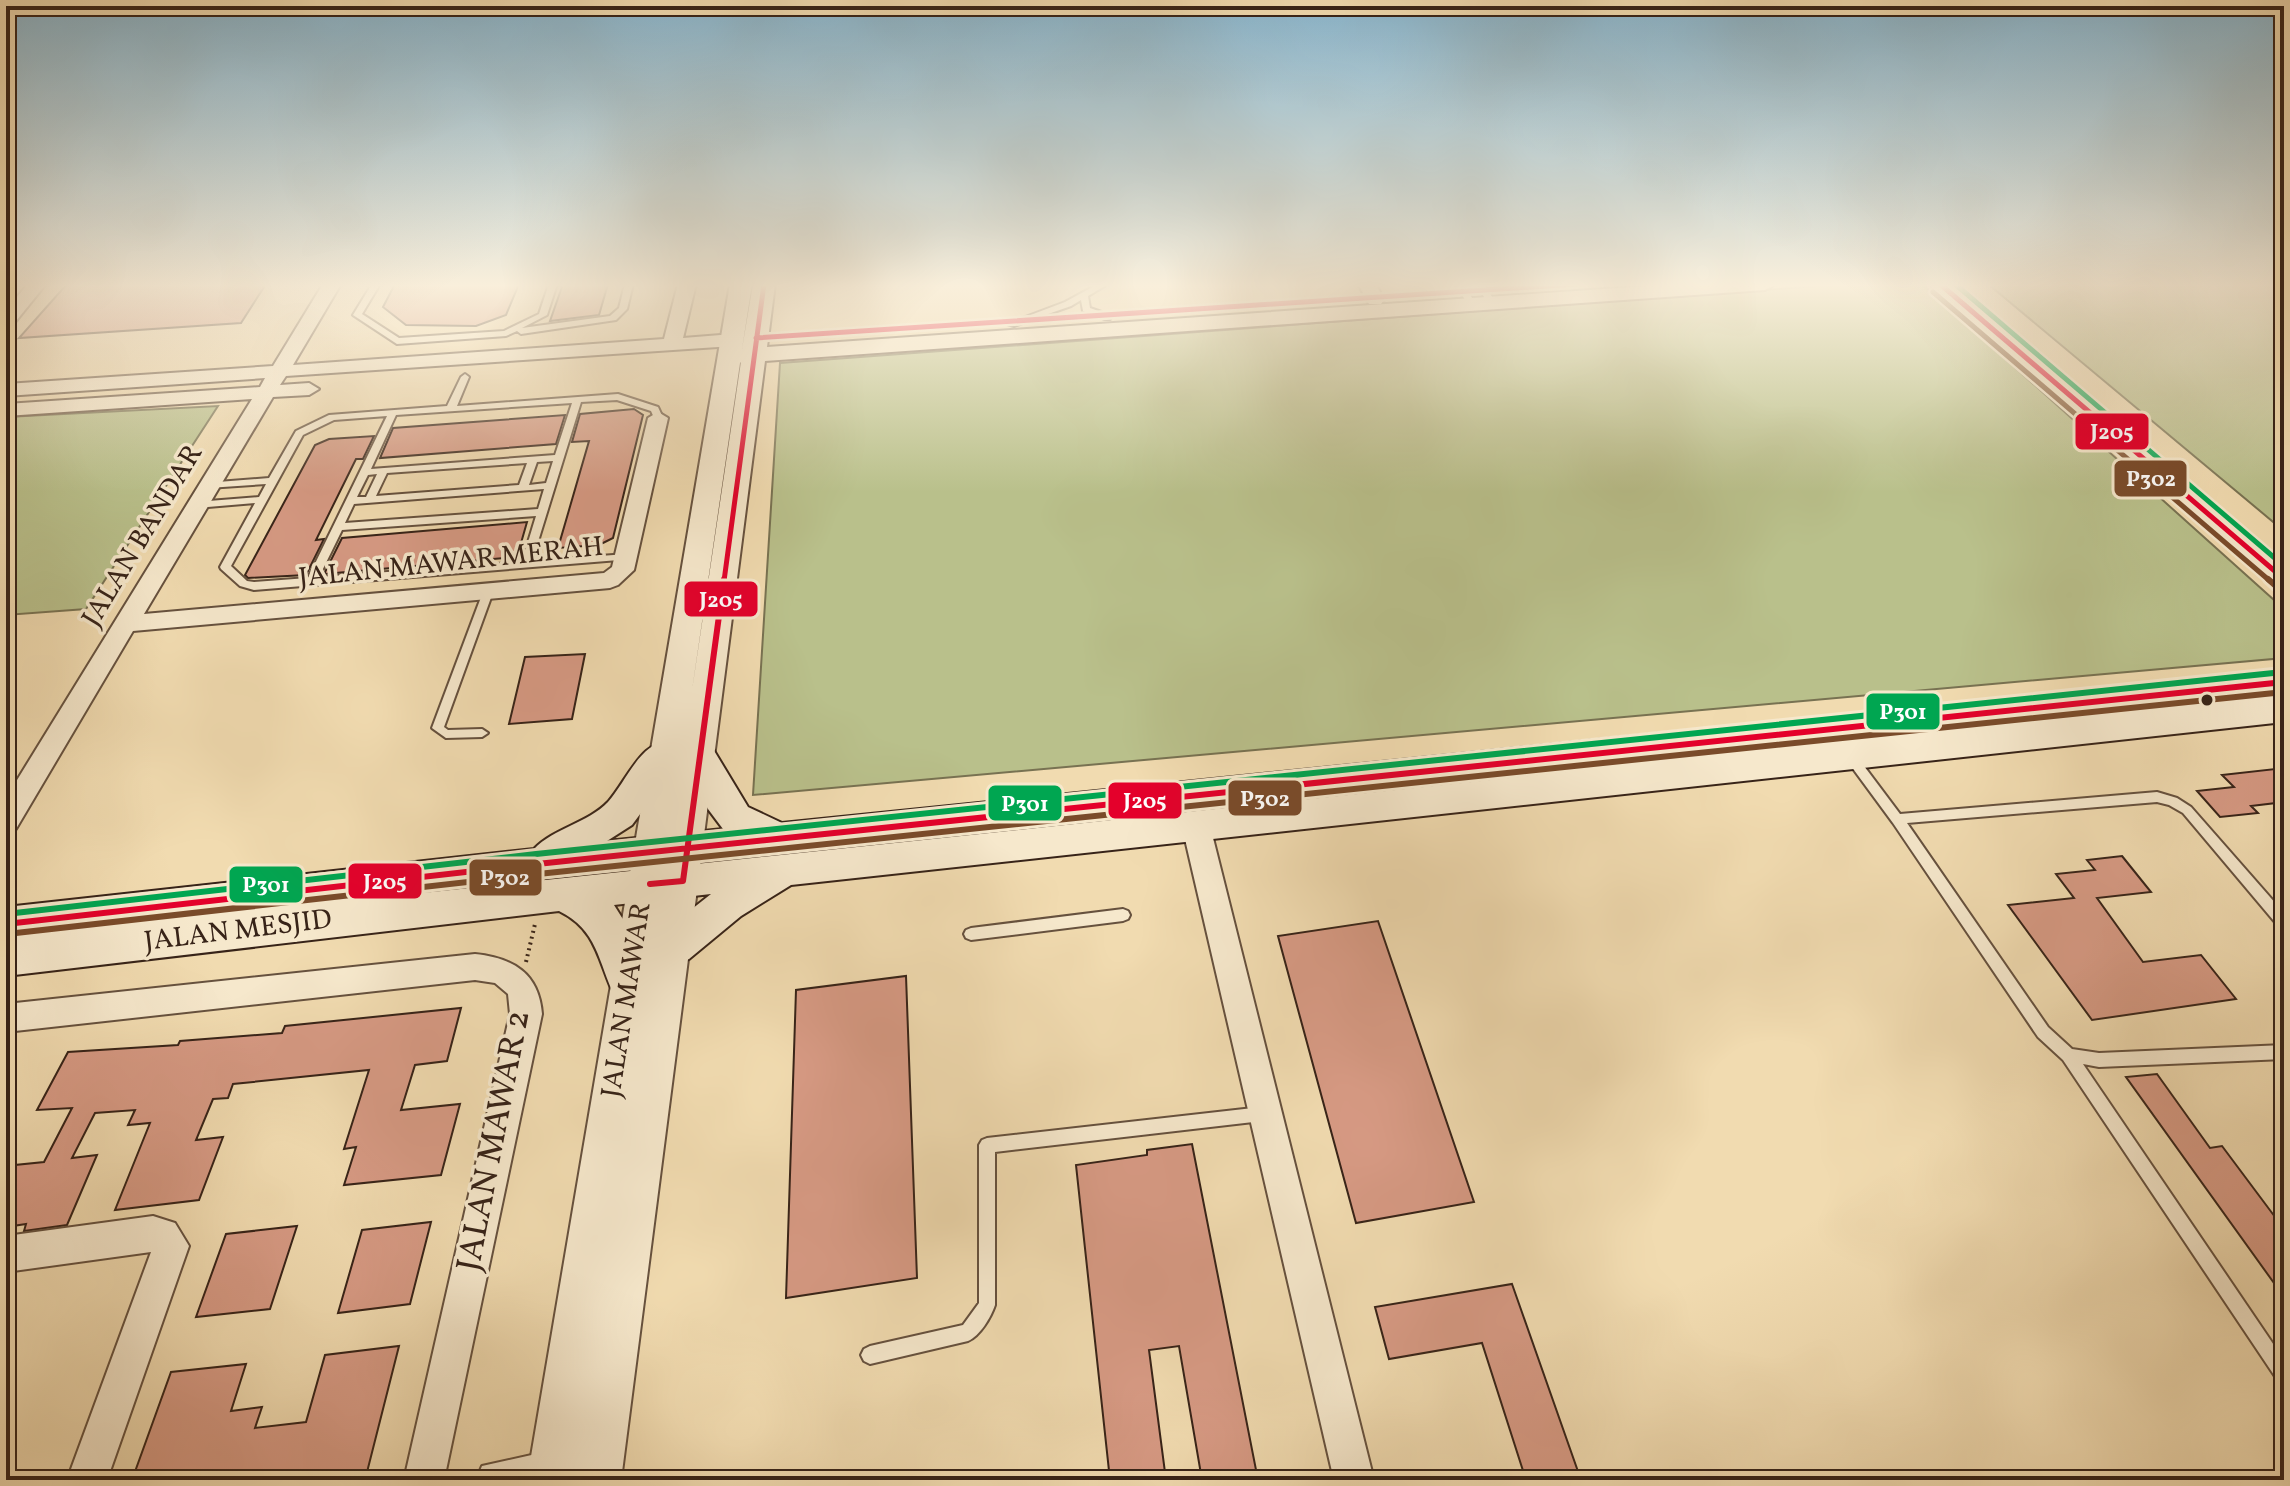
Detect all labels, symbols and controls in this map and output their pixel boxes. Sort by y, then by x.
line badge: J205 [2074,412,2150,451]
text: J205 [2089,418,2134,449]
street label: JALAN BANDAR [73,437,213,635]
line badge: P302 [2113,459,2188,498]
text: P302 [2126,465,2176,496]
street label: JALAN MAWAR MERAH [297,528,605,598]
line badge: J205 [683,580,759,618]
text: J205 [698,586,743,617]
line badge: P301 [1865,692,1941,731]
unlabelled marker [2199,692,2215,708]
text: P301 [1879,698,1927,729]
line badge: P302 [1227,779,1303,817]
line badge: J205 [1107,781,1183,820]
line badge: P301 [987,784,1063,822]
text: P302 [1240,785,1290,816]
text: J205 [1122,787,1167,818]
text: P301 [1001,790,1049,821]
line badge: P302 [468,858,543,897]
line badge: J205 [347,862,423,900]
text: P302 [480,864,530,895]
line badge: P301 [228,865,304,904]
text: J205 [362,868,407,899]
text: P301 [242,871,290,902]
street label: JALAN MAWAR [592,899,662,1101]
street label: JALAN MESJID [142,900,334,962]
street label: JALAN MAWAR 2 [447,1006,543,1276]

